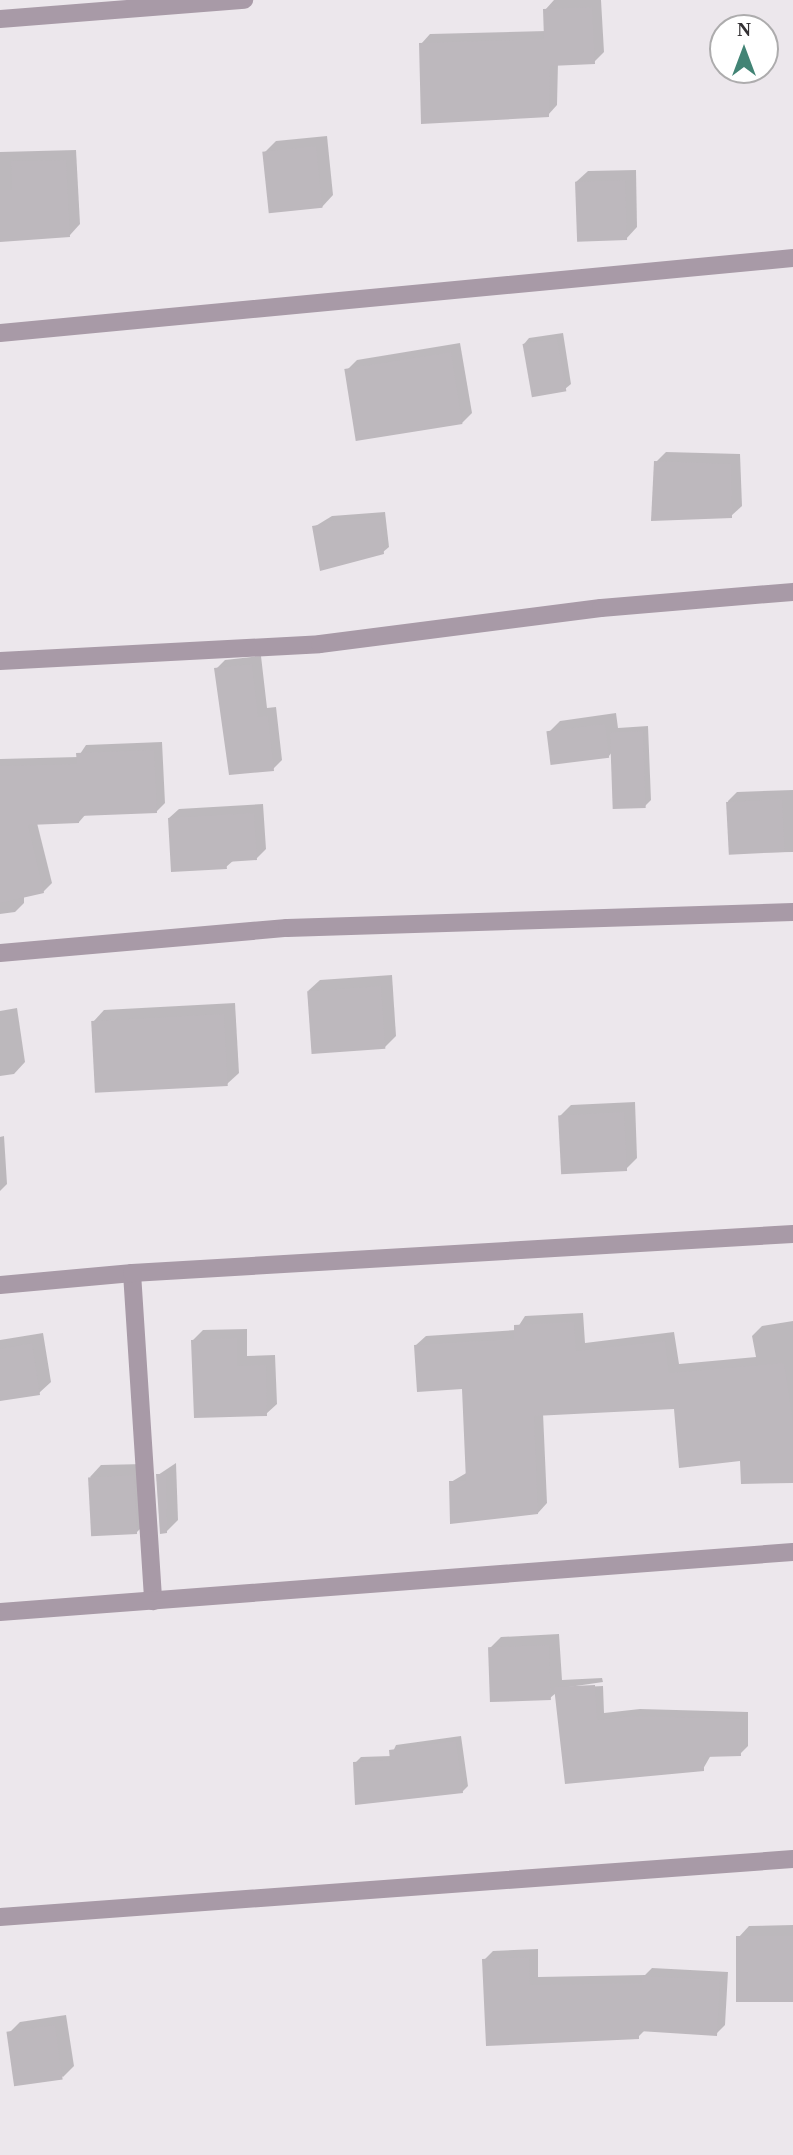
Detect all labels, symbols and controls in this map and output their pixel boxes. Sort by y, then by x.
north arrow [709,14,779,84]
text: N [737,19,751,40]

